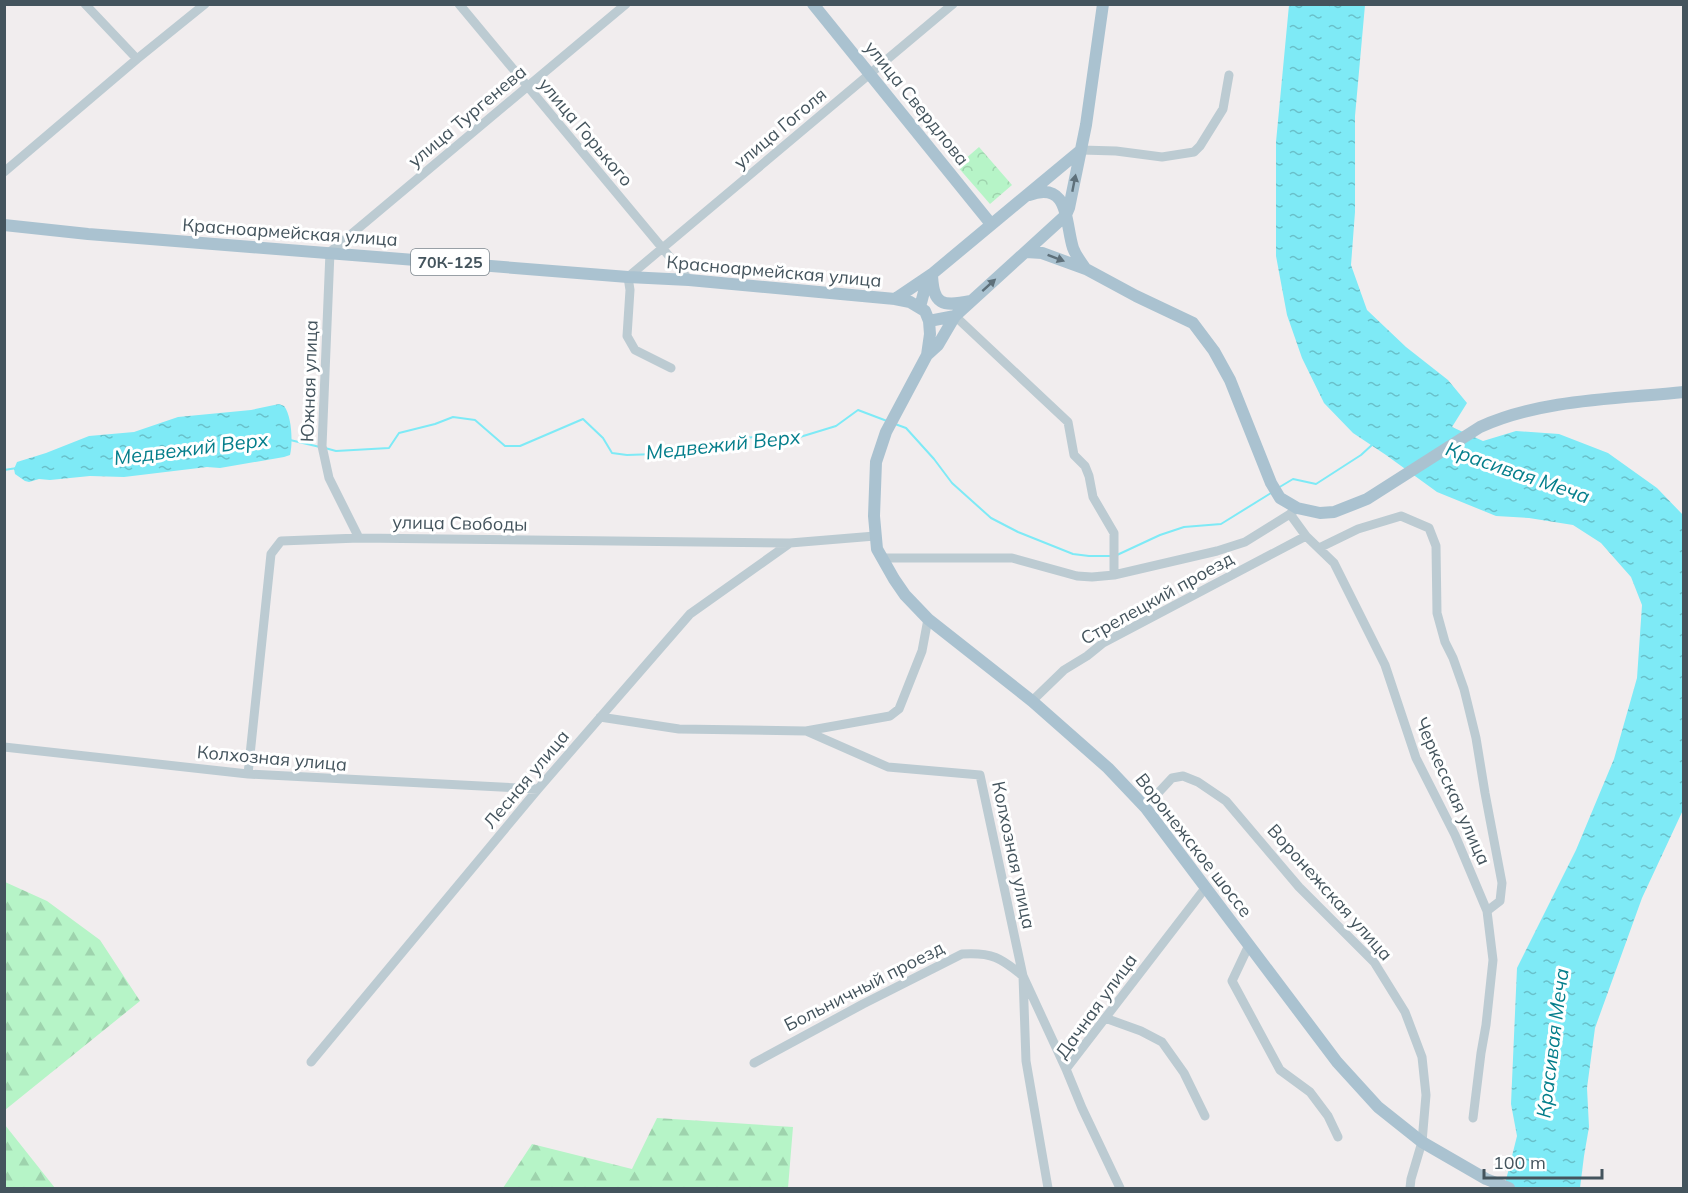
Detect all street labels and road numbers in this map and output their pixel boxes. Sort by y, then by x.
street label: улица Свердлова [860,36,974,170]
street label: улица Тургенева [403,60,531,172]
street label: улица Горького [534,73,638,191]
street label: улица Гоголя [729,82,831,174]
street label: Красноармейская улица [182,213,398,251]
road number: 70К-125 [411,249,489,275]
street label: Красноармейская улица [666,250,882,292]
street label: Южная улица [295,320,323,442]
street label: улица Свободы [392,510,528,536]
street label: Стрелецкий проезд [1077,546,1237,650]
street label: Черкесская улица [1410,714,1496,868]
street label: Лесная улица [478,725,574,833]
street label: Колхозная улица [196,740,348,776]
street label: Воронежское шоссе [1131,768,1257,922]
street label: Колхозная улица [987,779,1041,931]
street label: Воронежская улица [1263,819,1397,965]
street label: Больничный проезд [780,936,948,1036]
street label: Дачная улица [1050,949,1142,1063]

